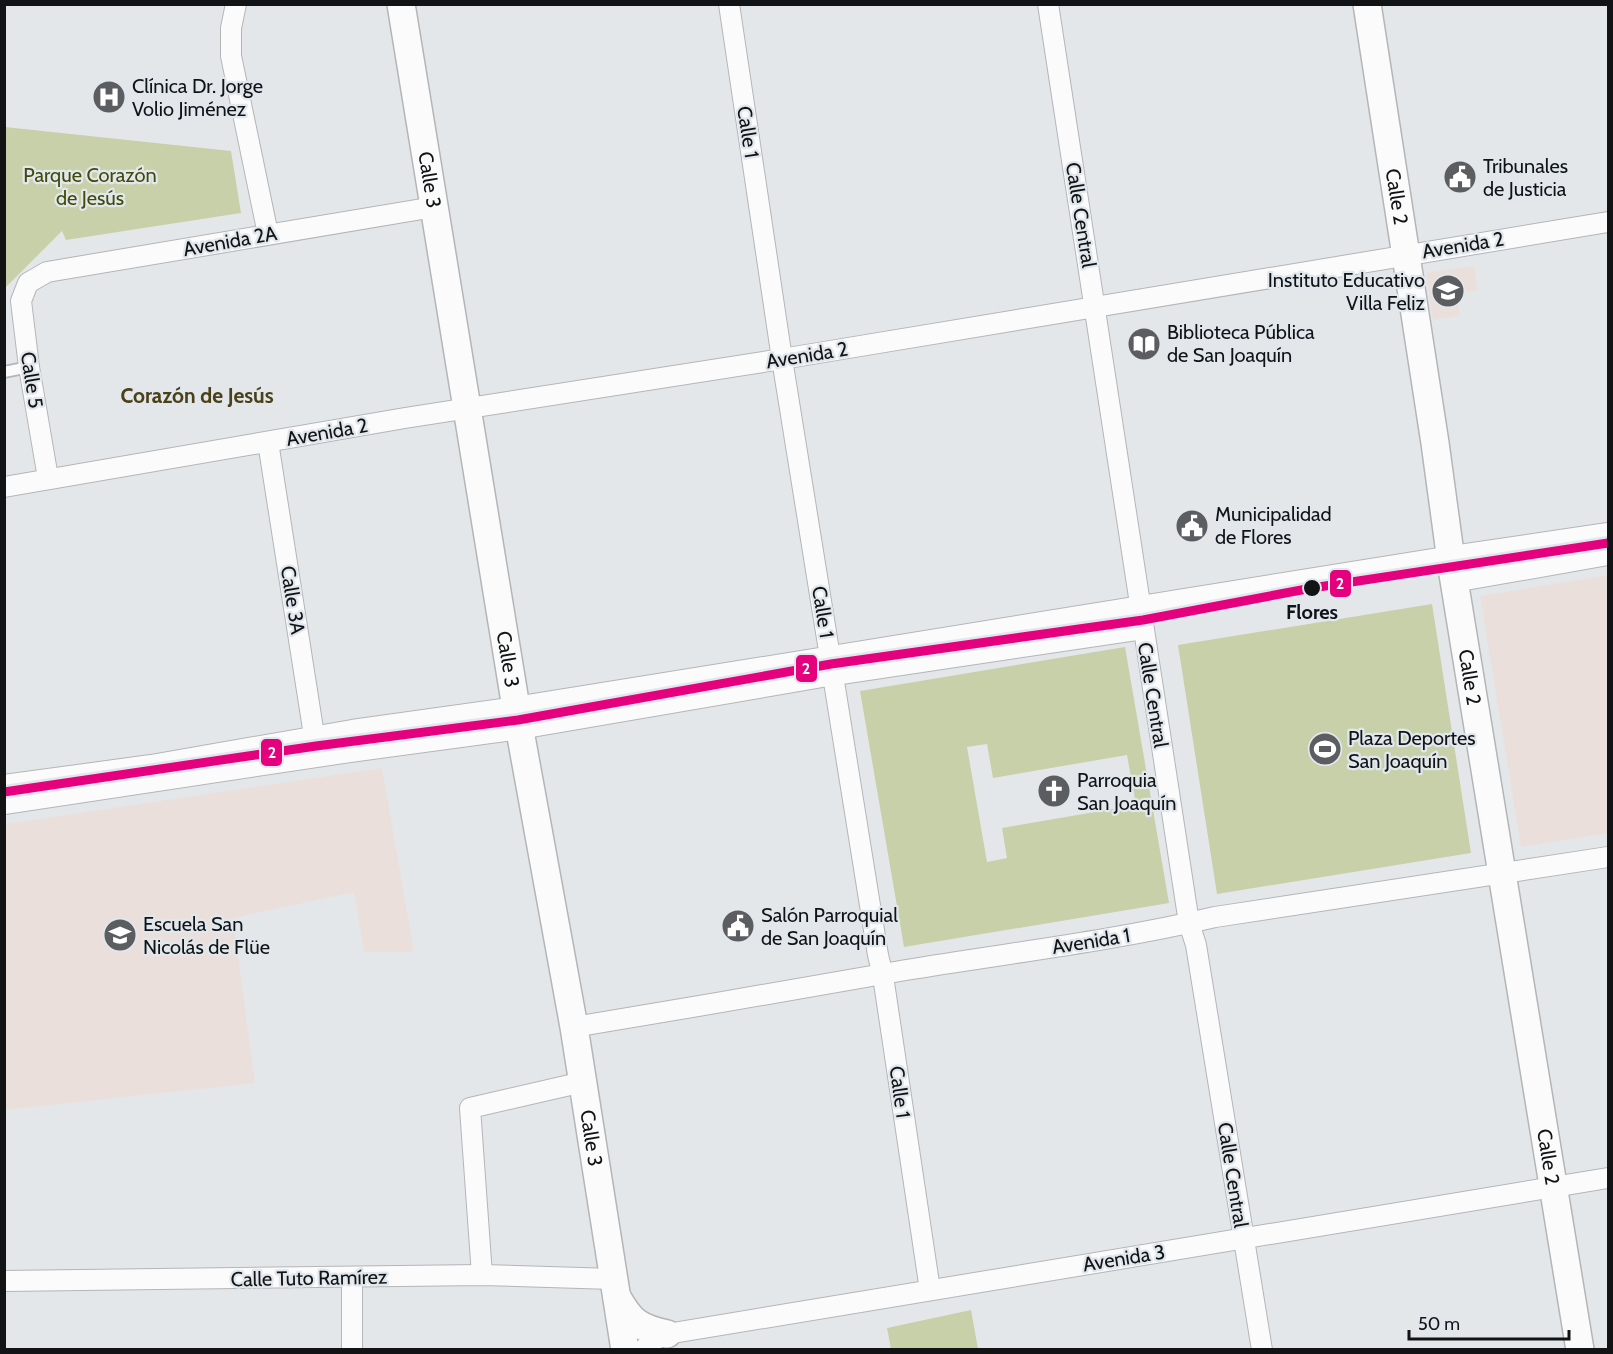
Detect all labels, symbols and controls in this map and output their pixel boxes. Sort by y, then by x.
place label: Clínica Dr. Jorge Volio Jiménez [132,74,263,121]
hospital icon: Clínica Dr. Jorge Volio Jiménez [91,79,127,115]
street label: Calle 1 [732,104,764,160]
street label: Calle 3 [413,150,446,210]
place label: Tribunales de Justicia [1483,154,1568,201]
public building icon: Tribunales de Justicia [1442,159,1478,195]
street label: Calle Central [1061,161,1101,270]
park label: Parque Corazón de Jesús [23,163,157,210]
street label: Calle 2 [1381,167,1413,226]
street label: Avenida 2A [181,221,279,261]
street label: Avenida 2 [1420,227,1506,263]
place label: Instituto Educativo Villa Feliz [1268,268,1425,315]
school or university icon: Instituto Educativo Villa Feliz [1430,273,1466,309]
place label: Biblioteca Pública de San Joaquín [1167,320,1315,367]
library icon: Biblioteca Pública de San Joaquín [1126,326,1162,362]
street label: Avenida 2 [764,337,850,373]
street label: Calle 5 [16,350,48,410]
district label: Corazón de Jesús [120,383,274,408]
street label: Avenida 2 [284,413,370,451]
place label: Municipalidad de Flores [1215,502,1332,549]
public building icon: Municipalidad de Flores [1174,508,1210,544]
street label: Calle 3A [276,564,310,637]
line badge: 2 [1329,569,1352,598]
text: 2 [1336,574,1344,593]
marker: Flores [1302,578,1322,598]
street label: Calle 1 [807,584,839,640]
place label: Flores [1286,600,1338,624]
street label: Calle 3 [492,629,525,689]
street label: Calle Central [1133,641,1173,750]
street label: Calle 2 [1453,647,1486,707]
line badge: 2 [795,654,818,683]
text: 2 [802,659,810,678]
place label: Plaza Deportes San Joaquín [1348,726,1475,773]
sports icon: Plaza Deportes San Joaquín [1307,731,1343,767]
line badge: 2 [260,738,283,767]
text: 2 [268,743,276,762]
place label: Parroquia San Joaquín [1077,768,1176,815]
church icon: Parroquia San Joaquín [1036,773,1072,809]
place label: Salón Parroquial de San Joaquín [761,903,898,950]
public building icon: Salón Parroquial de San Joaquín [720,908,756,944]
place label: Escuela San Nicolás de Flüe [143,912,270,959]
school or university icon: Escuela San Nicolás de Flüe [102,917,138,953]
street label: Avenida 1 [1050,923,1132,959]
street label: Calle 1 [884,1064,916,1120]
street label: Calle 3 [575,1108,608,1168]
street label: Calle Central [1213,1121,1253,1230]
street label: Calle 2 [1532,1127,1565,1187]
street label: Avenida 3 [1081,1240,1167,1276]
street label: Calle Tuto Ramírez [230,1265,388,1291]
scale bar [1409,1303,1570,1341]
text: 50 m [1418,1313,1460,1335]

